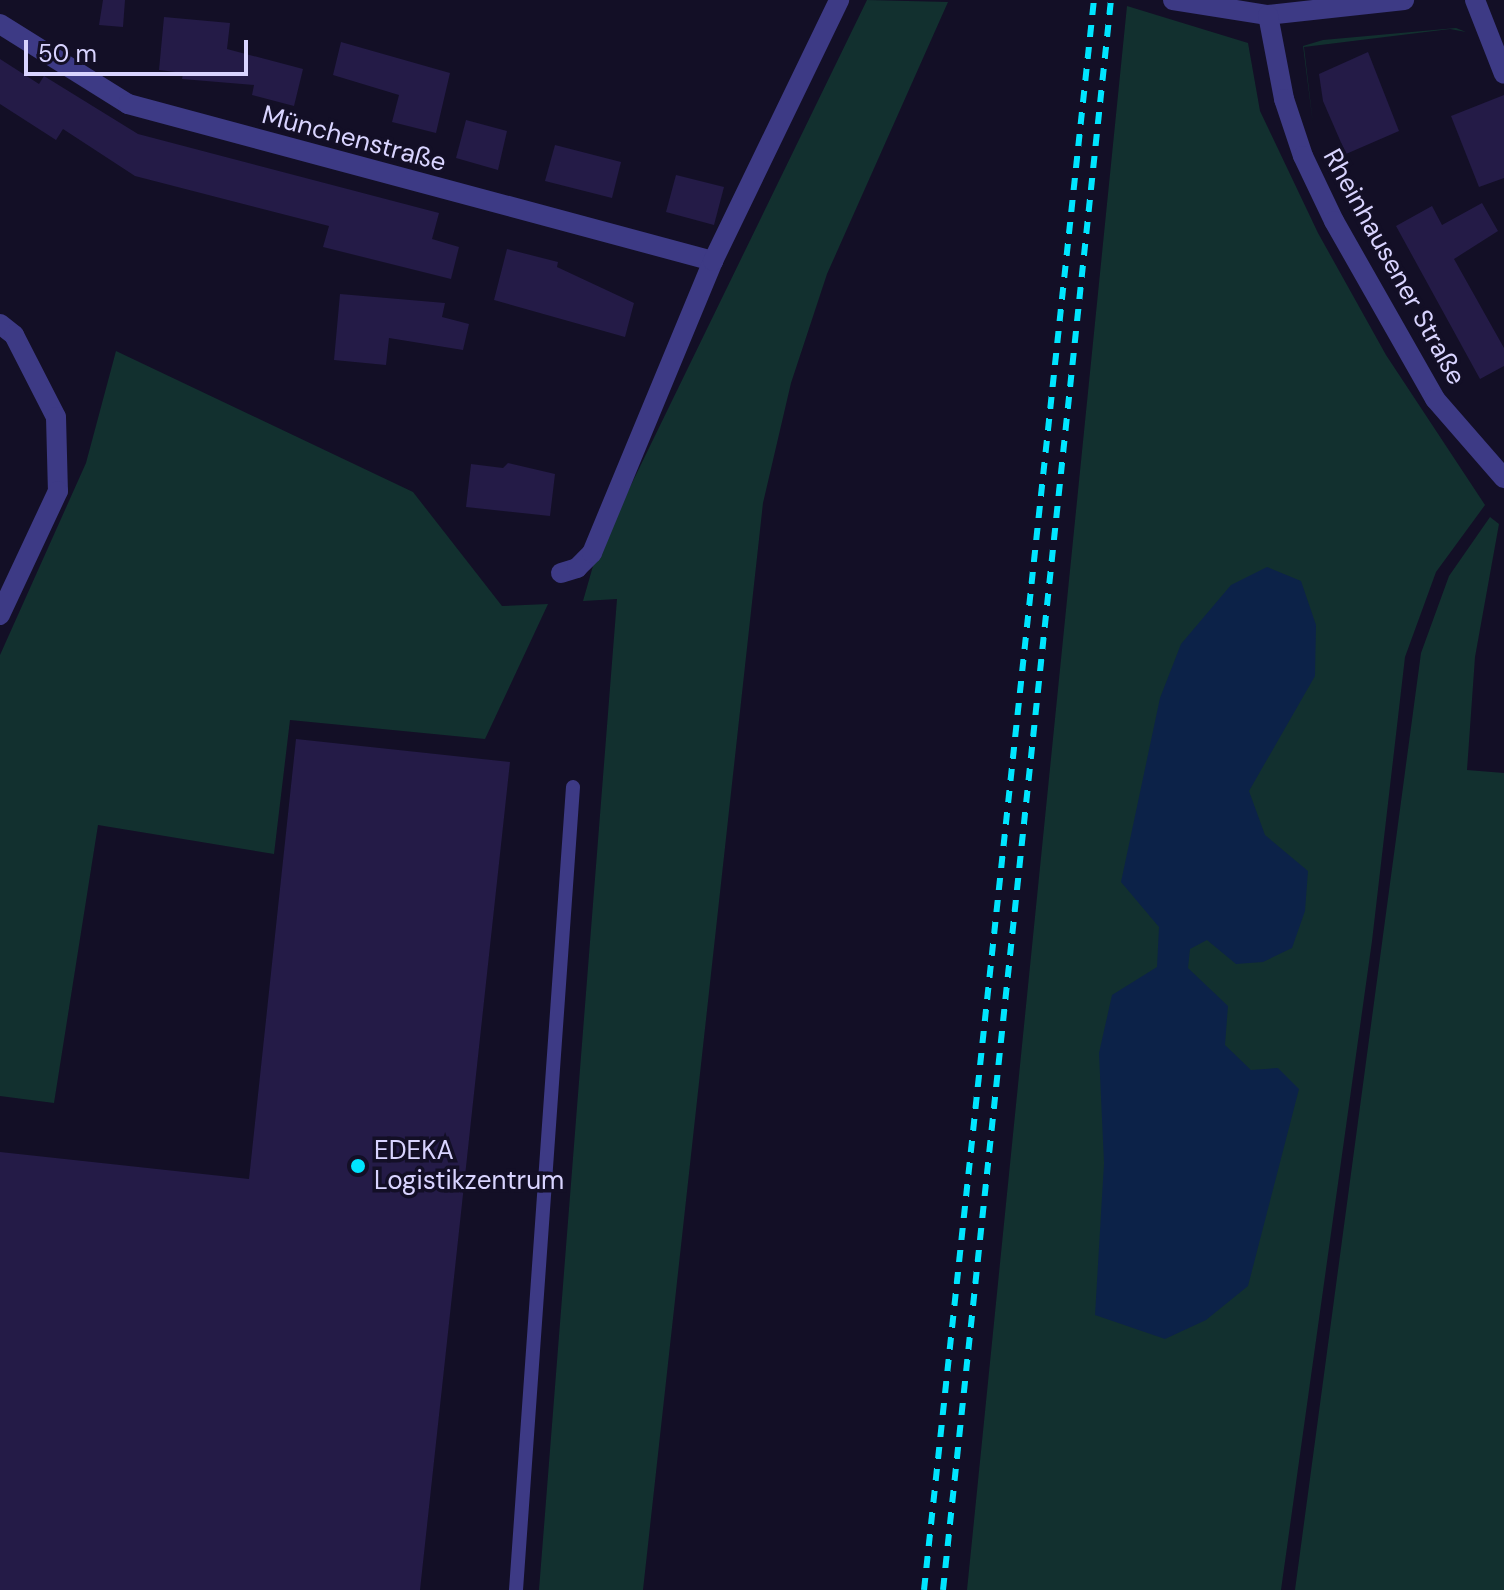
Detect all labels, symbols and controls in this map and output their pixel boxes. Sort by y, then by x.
scale bar [28,24,252,74]
text: 50 m [38,38,97,69]
street label: Münchenstraße [259,99,449,179]
street label: Rheinhausener Straße [1316,144,1472,390]
place label: EDEKA Logistikzentrum [374,1135,564,1196]
marker: EDEKA Logistikzentrum [349,1157,367,1175]

